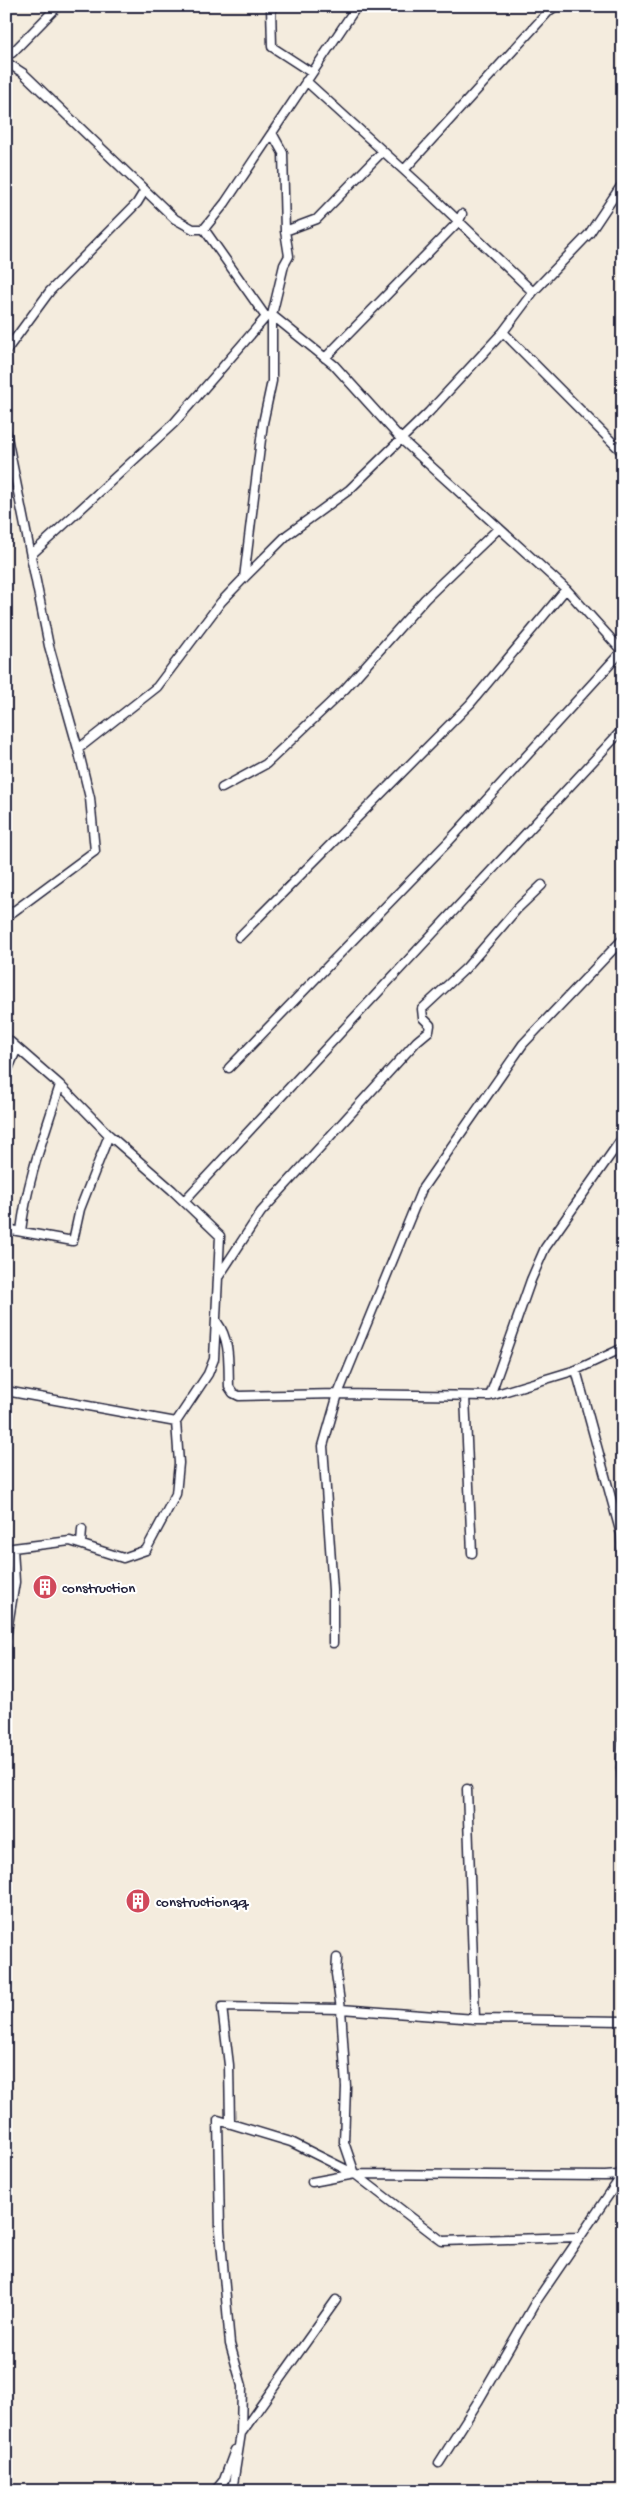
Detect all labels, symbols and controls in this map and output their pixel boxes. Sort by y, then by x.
building icon: construction [32,1574,58,1600]
place label: construction [62,1580,135,1598]
building icon: constructionqq [125,1888,151,1914]
place label: constructionqq [156,1894,249,1912]

